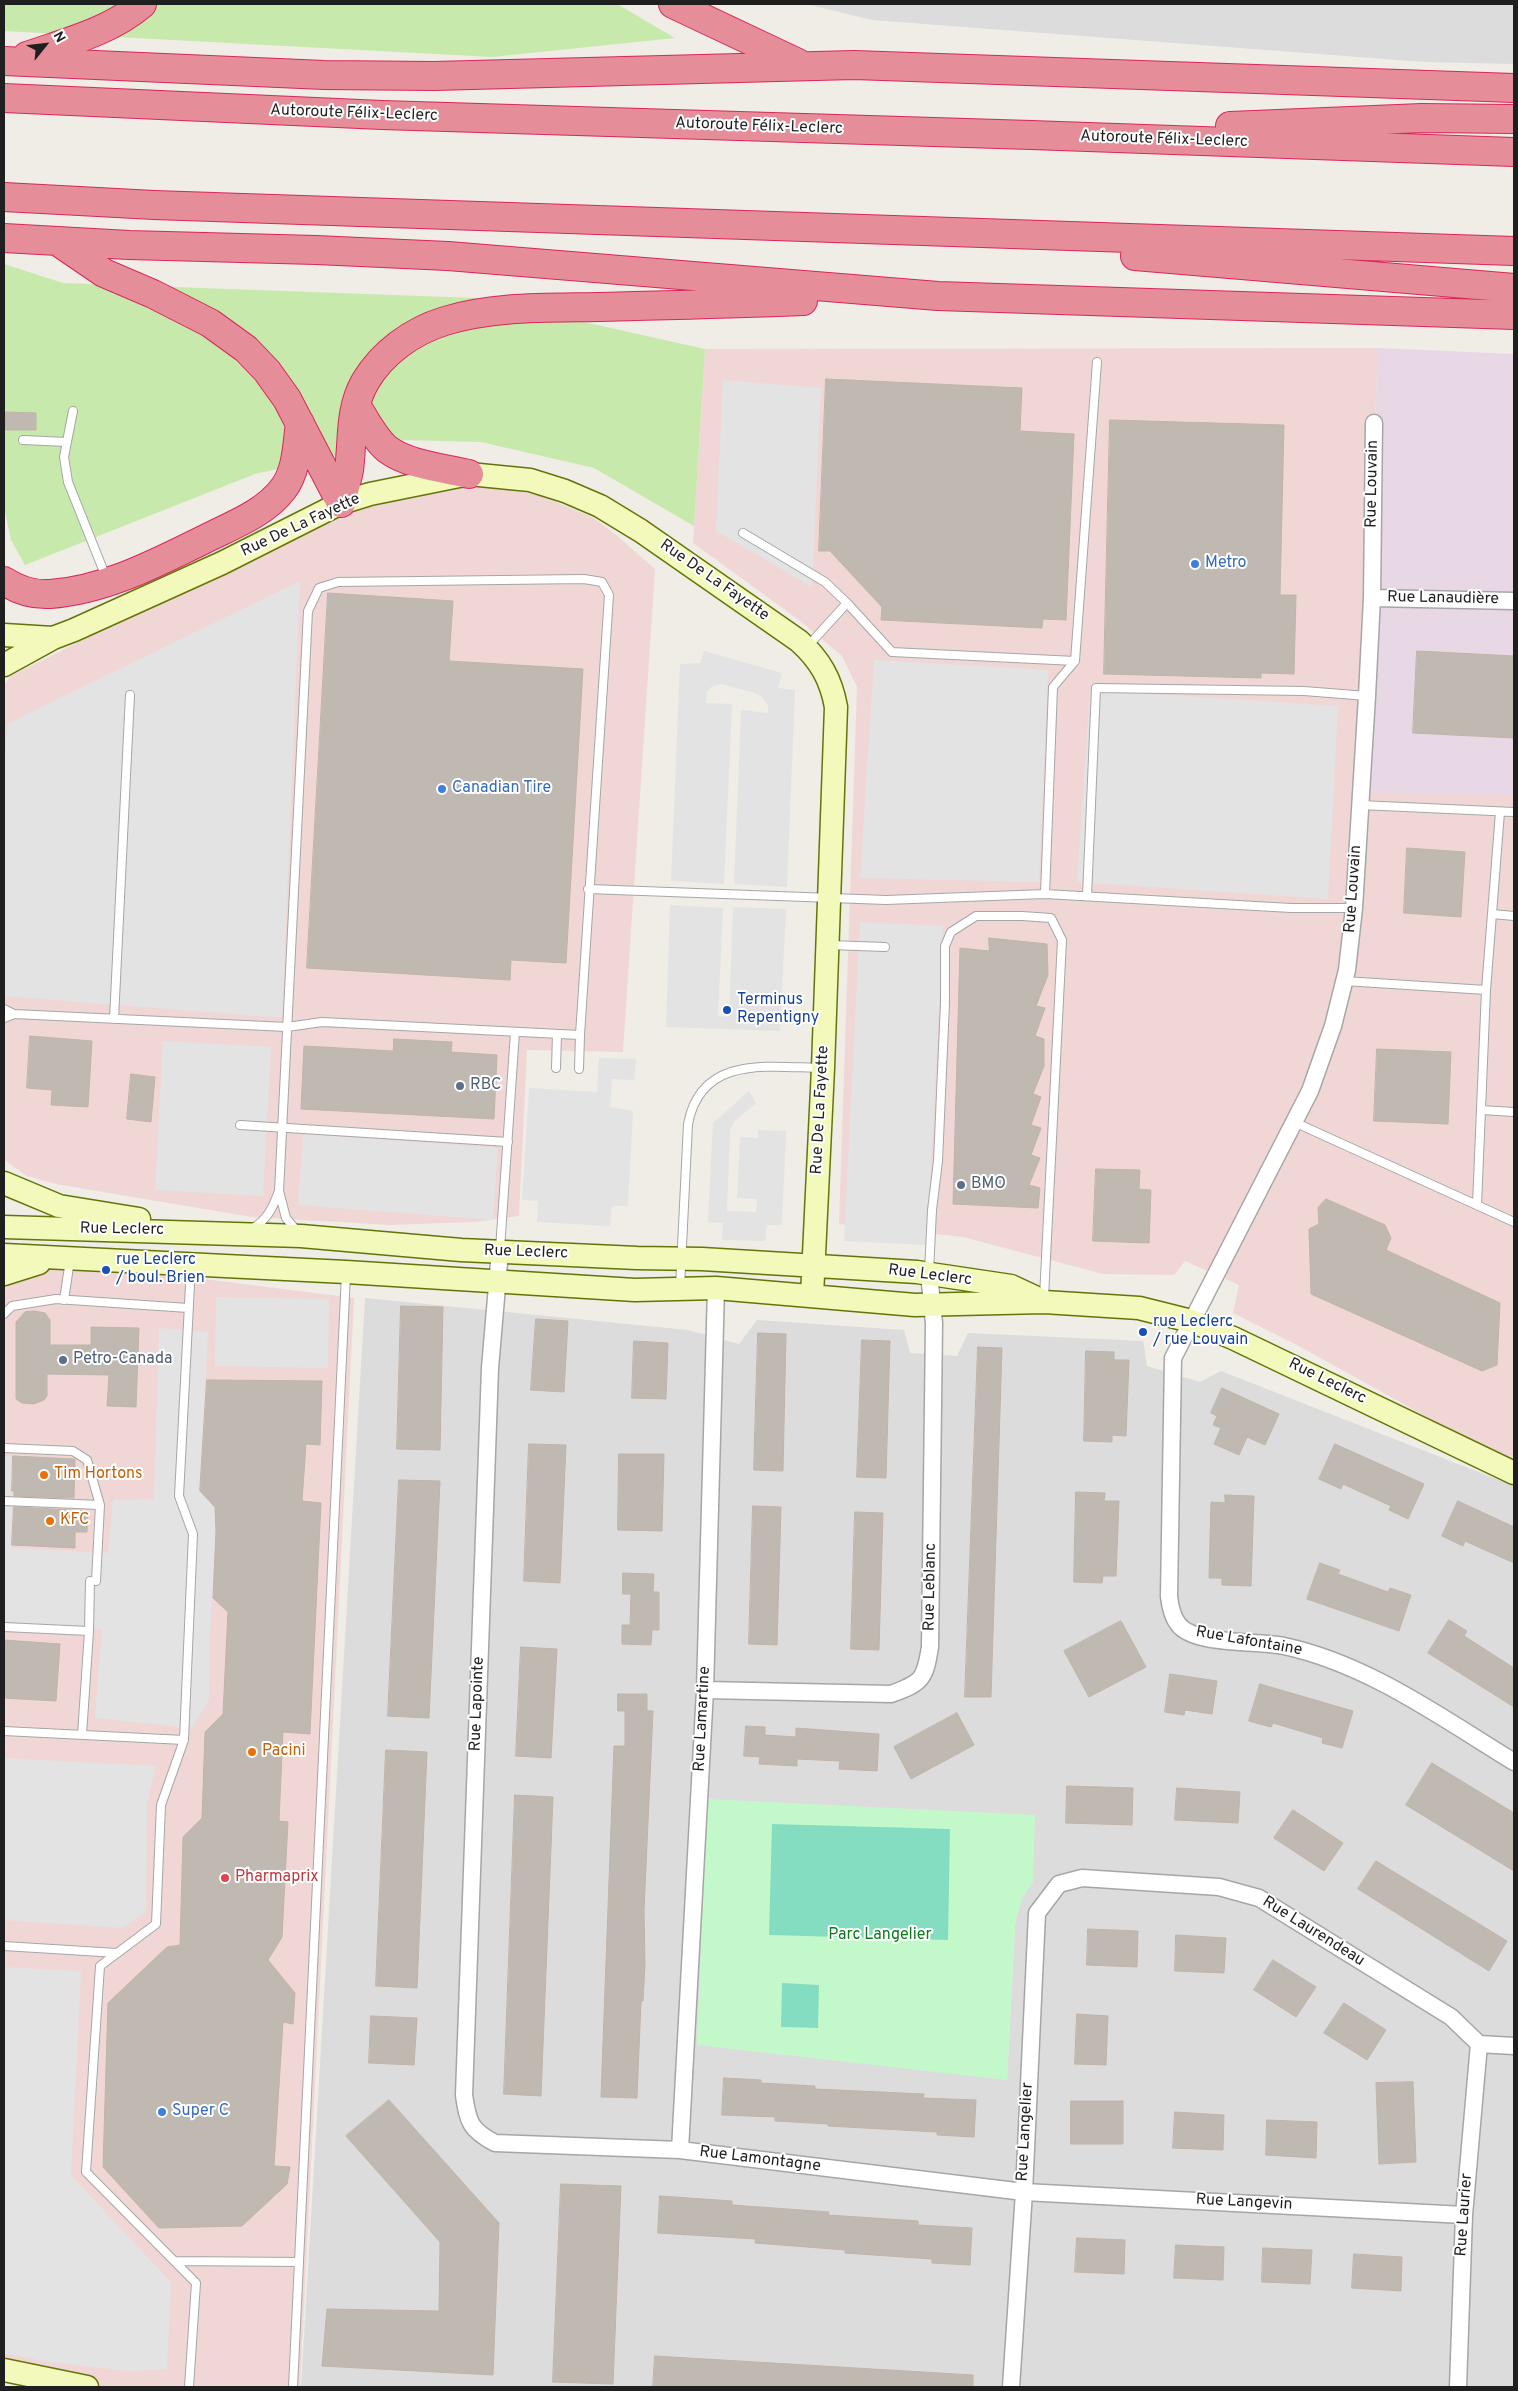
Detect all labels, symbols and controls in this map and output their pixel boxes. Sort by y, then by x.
north arrow [20,20,70,70]
text: N [49,29,68,46]
street label: Autoroute Félix-Leclerc [270,101,438,127]
street label: Autoroute Félix-Leclerc [675,114,843,140]
street label: Autoroute Félix-Leclerc [1080,127,1248,153]
street label: Rue Louvain [1363,440,1383,528]
street label: Rue De La Fayette [238,490,364,562]
street label: Rue De La Fayette [656,536,772,626]
place label: Metro [1205,554,1247,574]
marker: Metro [1189,558,1201,570]
street label: Rue Lanaudière [1387,588,1499,610]
place label: Canadian Tire [452,779,551,799]
marker: Canadian Tire [436,783,448,795]
street label: Rue Louvain [1341,844,1367,934]
place label: Terminus Repentigny [737,991,819,1029]
marker: Terminus Repentigny [721,1004,733,1016]
street label: Rue De La Fayette [808,1045,834,1175]
place label: RBC [470,1076,501,1096]
marker: RBC [454,1080,466,1092]
place label: BMO [971,1175,1006,1195]
marker: BMO [955,1179,967,1191]
street label: Rue Leclerc [80,1220,164,1240]
street label: Rue Leclerc [484,1242,568,1264]
place label: rue Leclerc / boul. Brien [116,1251,205,1289]
street label: Rue Leclerc [887,1261,973,1291]
marker: rue Leclerc / boul. Brien [100,1264,112,1276]
place label: rue Leclerc / rue Louvain [1153,1313,1248,1351]
marker: rue Leclerc / rue Louvain [1137,1326,1149,1338]
place label: Petro-Canada [73,1350,172,1370]
marker: Petro-Canada [57,1354,69,1366]
street label: Rue Leclerc [1285,1355,1369,1409]
place label: Tim Hortons [54,1465,142,1485]
marker: Tim Hortons [38,1469,50,1481]
place label: KFC [60,1511,89,1531]
marker: KFC [44,1515,56,1527]
street label: Rue Leblanc [921,1543,941,1631]
street label: Rue Lafontaine [1194,1623,1304,1661]
street label: Rue Lapointe [467,1656,489,1752]
street label: Rue Lamartine [691,1666,715,1772]
place label: Pacini [262,1742,306,1762]
marker: Pacini [246,1746,258,1758]
place label: Pharmaprix [235,1868,319,1888]
marker: Pharmaprix [219,1872,231,1884]
street label: Rue Laurendeau [1258,1893,1368,1971]
park label: Parc Langelier [828,1926,932,1946]
street label: Rue Langelier [1014,2082,1038,2182]
place label: Super C [172,2102,229,2122]
marker: Super C [156,2106,168,2118]
street label: Rue Lamontagne [698,2143,822,2177]
street label: Rue Laurier [1453,2173,1477,2257]
street label: Rue Langevin [1195,2191,1293,2215]

